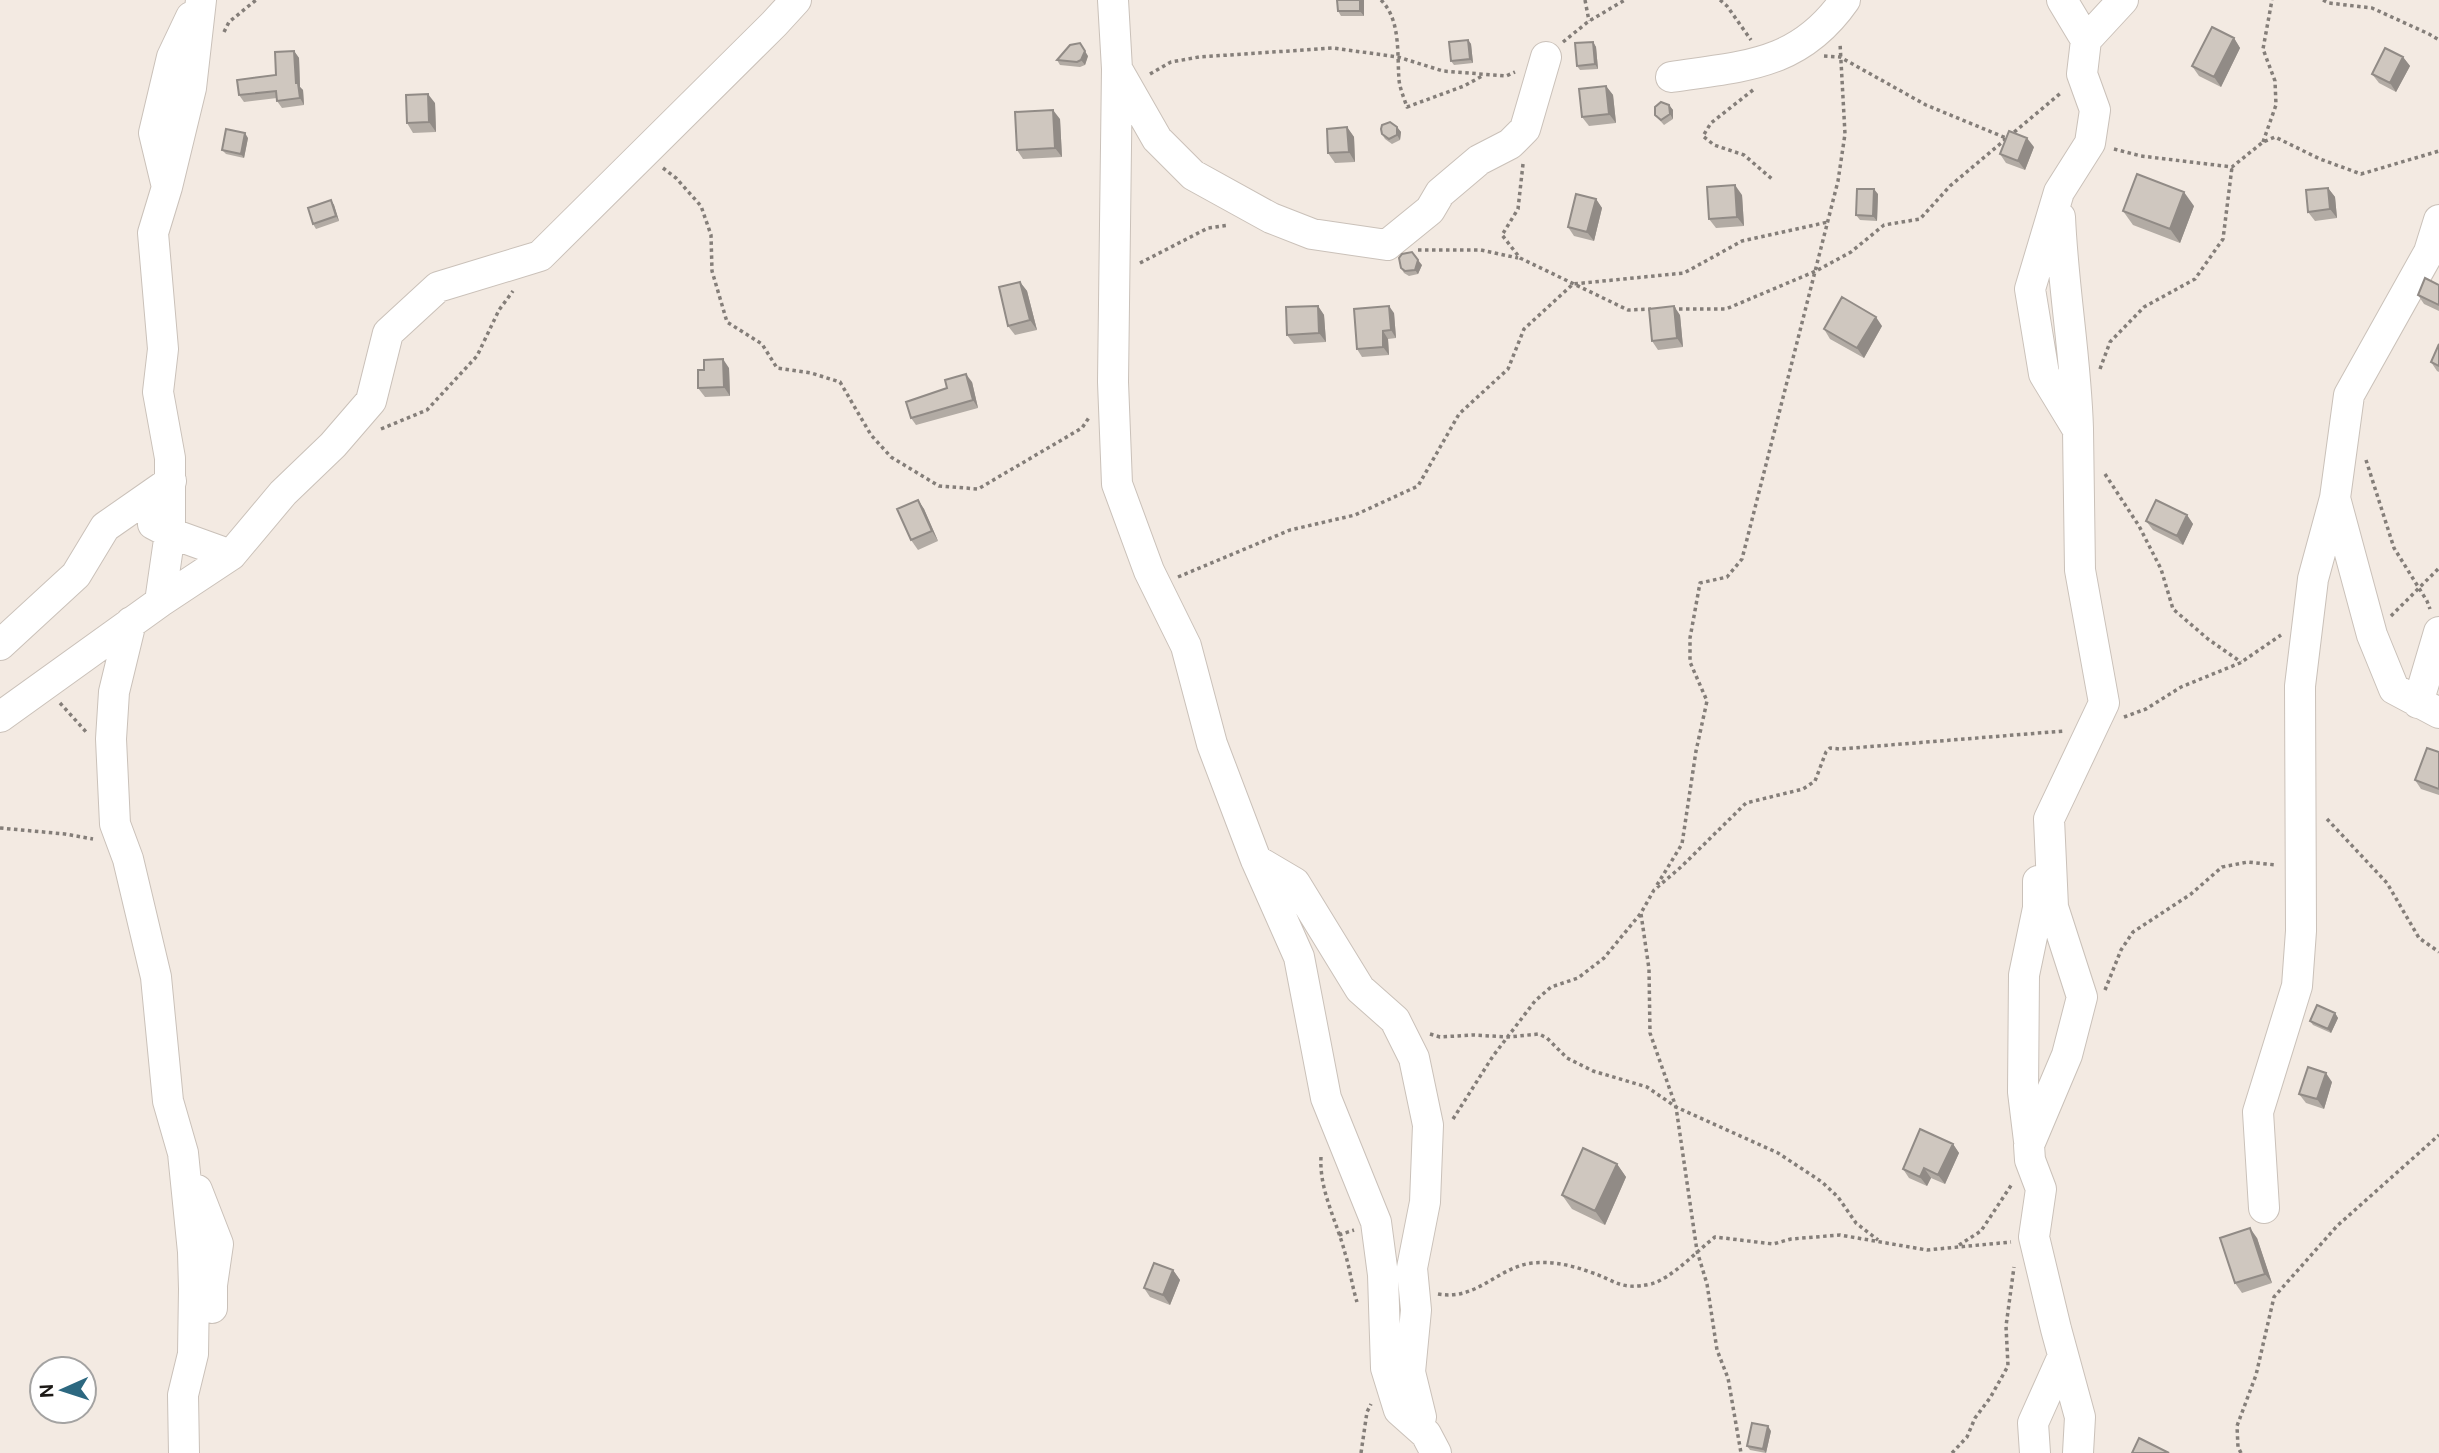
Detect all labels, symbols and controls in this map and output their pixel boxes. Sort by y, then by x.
north arrow [28,1355,98,1425]
text: N [34,1383,59,1398]

